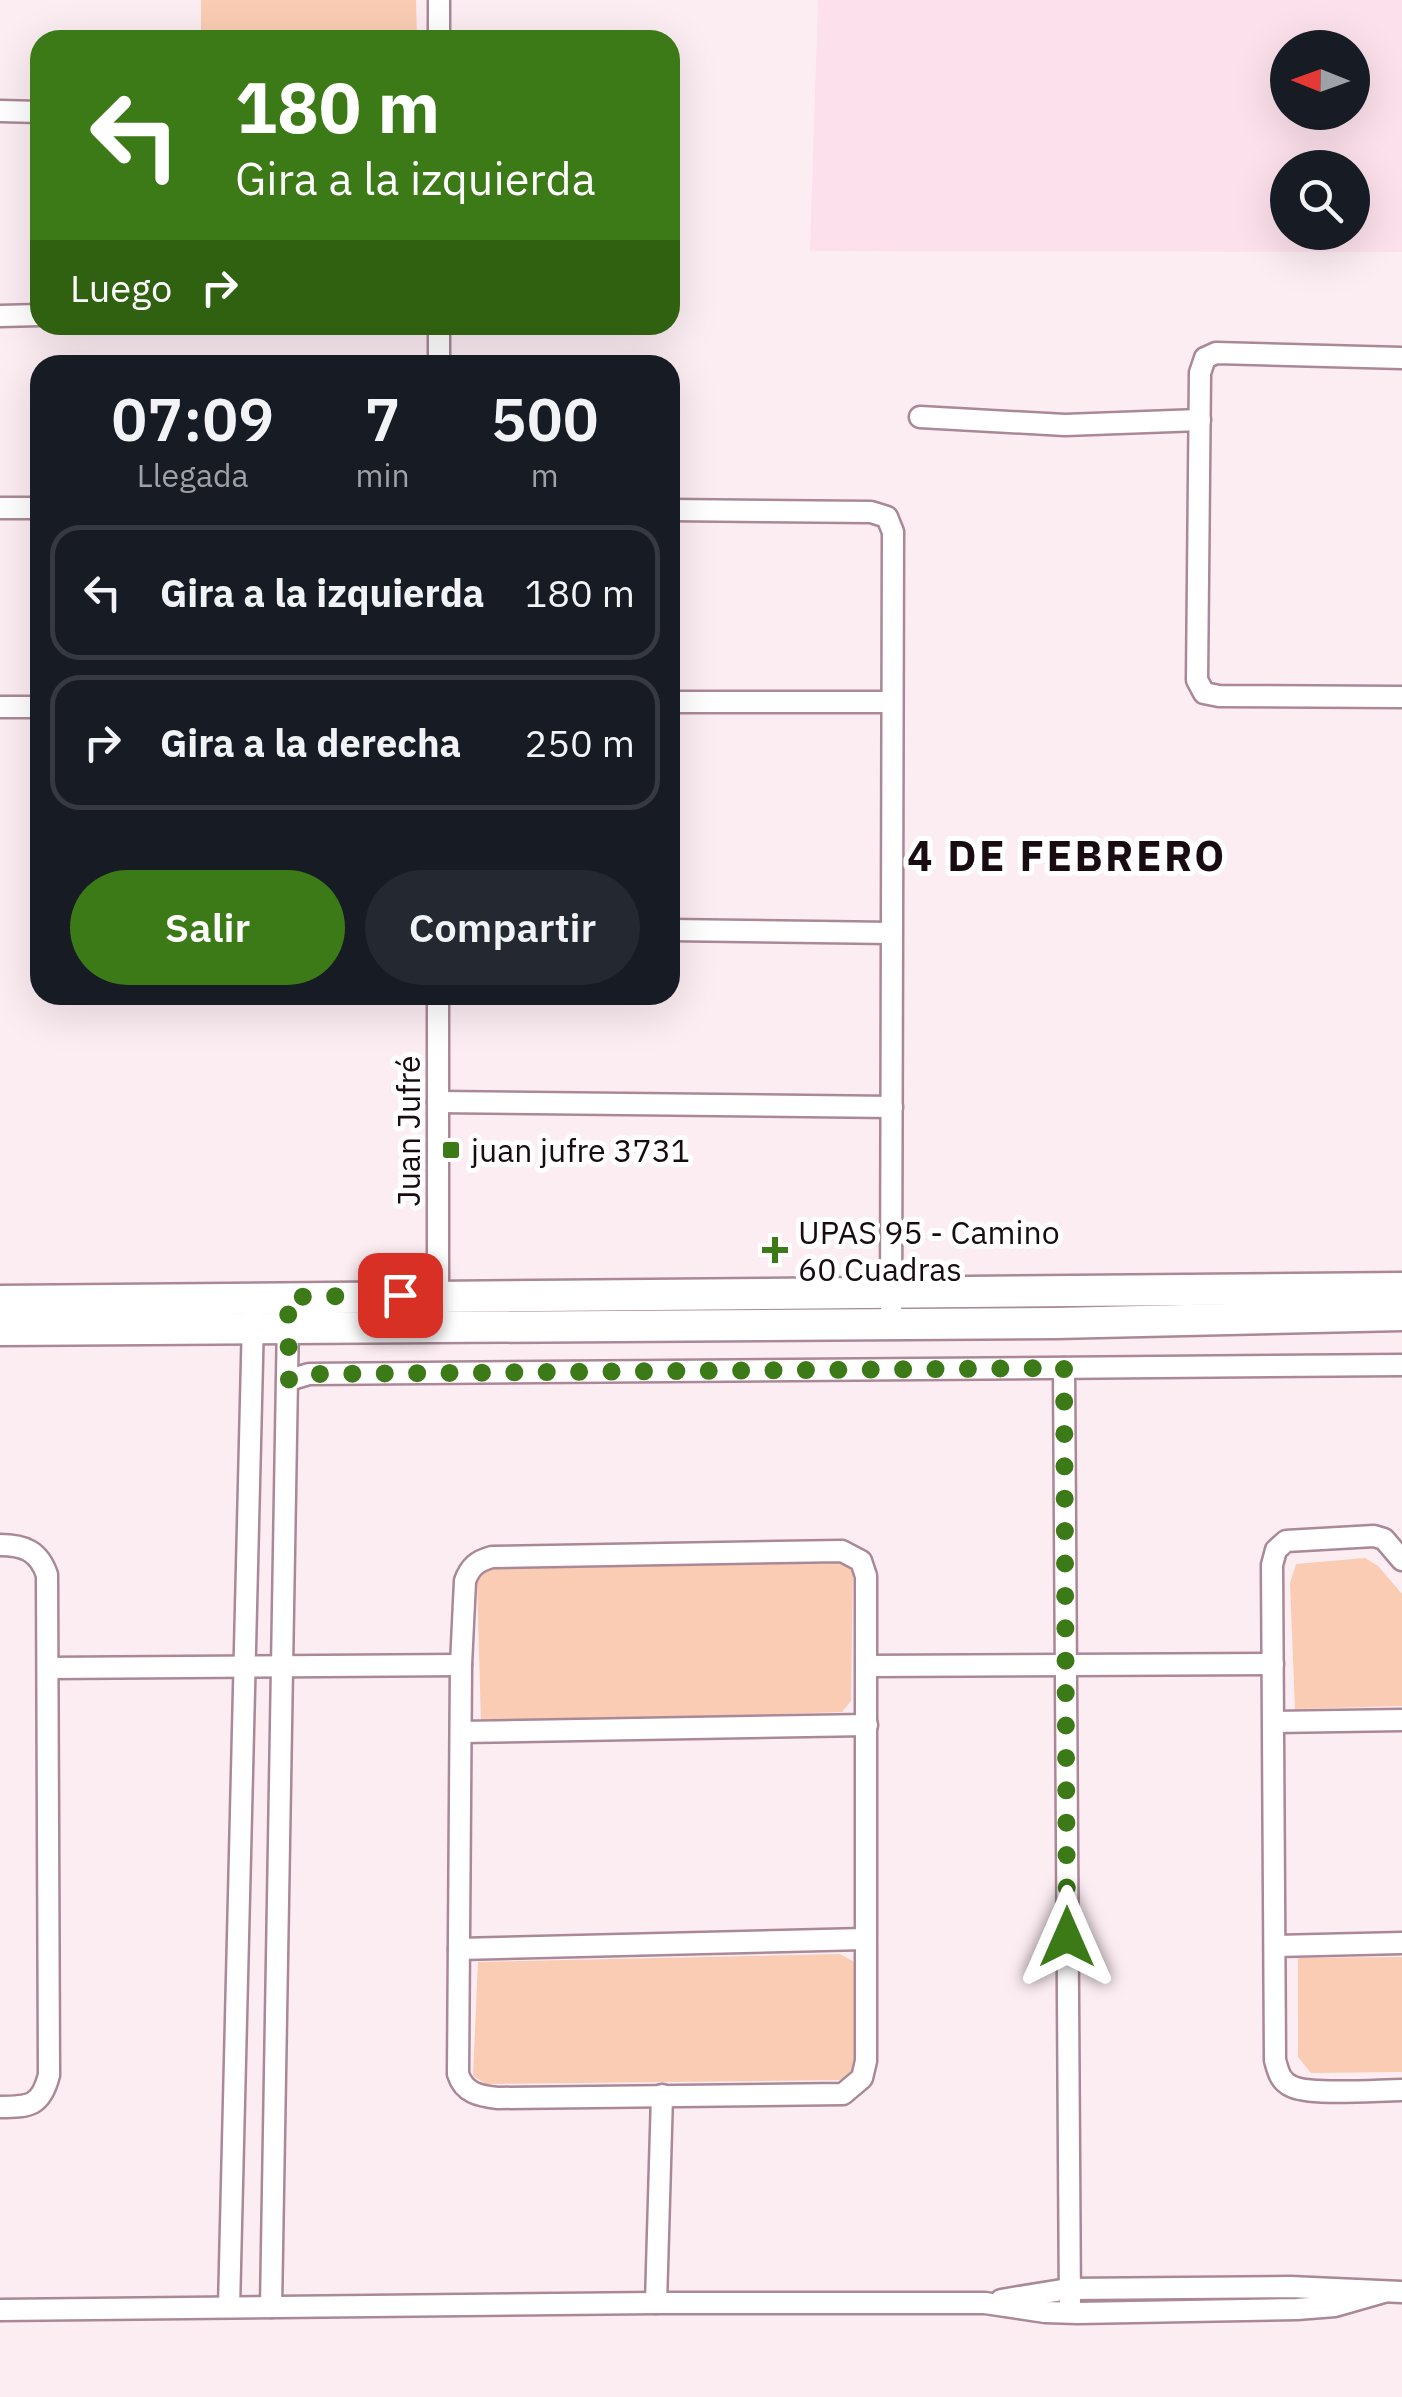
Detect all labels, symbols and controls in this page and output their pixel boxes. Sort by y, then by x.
north arrow [1270,30,1370,130]
map controls [1270,30,1370,250]
text: 180 m [235,61,440,152]
icon: left [70,70,200,200]
text: Gira a la izquierda [235,149,596,207]
button: search [1270,150,1370,250]
icon: right [192,260,247,315]
text: Luego [70,263,172,312]
text: 07:09 [111,379,274,458]
text: 7 [365,379,401,458]
text: 500 [491,379,599,458]
text: Llegada [137,454,249,496]
text: min [355,454,410,496]
text: m [531,454,559,496]
icon: left [75,565,130,620]
text: Gira a la izquierda [160,568,484,617]
text: 180 m [524,568,635,617]
icon: right [75,715,130,770]
text: Gira a la derecha [160,718,461,767]
text: 250 m [524,718,635,767]
district label: 4 DE FEBRERO [907,828,1227,883]
button: Salir [70,870,345,985]
button: Compartir [365,870,640,985]
street label: Juan Jufré [387,1055,429,1207]
place label: juan jufre 3731 [471,1129,690,1171]
marker: juan jufre 3731 [440,1139,462,1161]
place label: UPAS 95 - Camino 60 Cuadras [798,1211,1060,1290]
marker: UPAS 95 - Camino 60 Cuadras [762,1237,788,1263]
pin [358,1253,443,1338]
icon: arrive [373,1268,428,1323]
position arrow [1015,1885,1119,1989]

